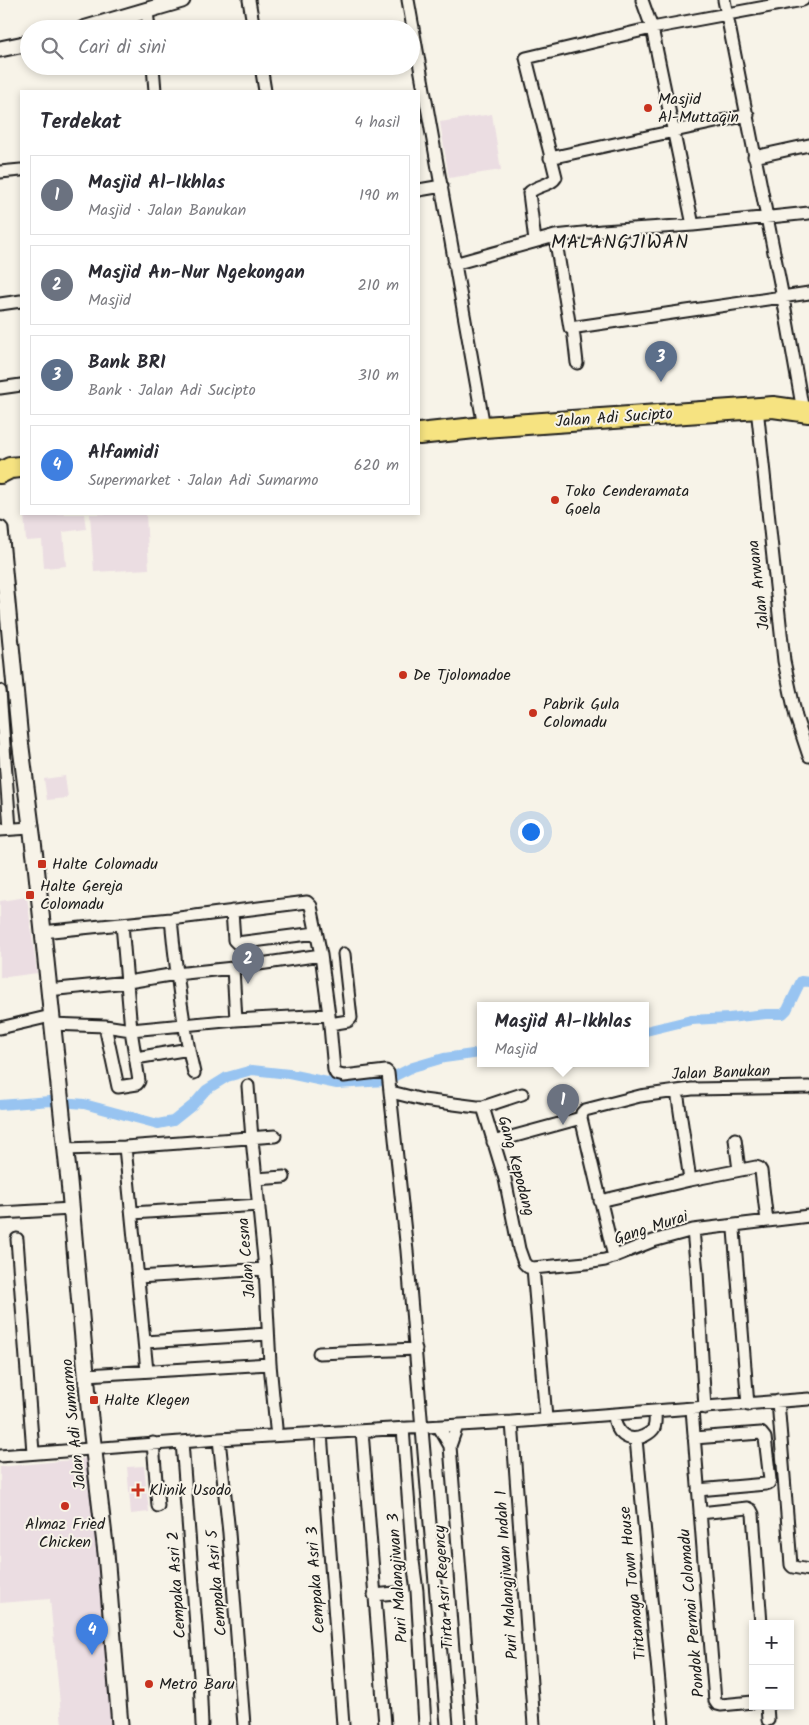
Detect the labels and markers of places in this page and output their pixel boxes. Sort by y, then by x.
place label: Masjid Al-Muttaqin [658,87,739,130]
marker: Masjid Al-Muttaqin [642,102,654,114]
pin: 3 [645,341,677,382]
place label: Toko Cenderamata Goela [565,479,689,522]
marker: Toko Cenderamata Goela [549,494,561,506]
place label: De Tjolomadoe [413,663,511,688]
marker: De Tjolomadoe [397,669,409,681]
place label: Pabrik Gula Colomadu [543,692,620,735]
marker: Pabrik Gula Colomadu [527,707,539,719]
place label: Halte Colomadu [52,852,158,877]
marker: Halte Colomadu [36,858,48,870]
place label: Halte Gereja Colomadu [40,874,123,917]
marker: Halte Gereja Colomadu [24,889,36,901]
pin: 2 [232,943,264,984]
pin: 1 [547,1084,579,1125]
place label: Halte Klegen [104,1388,190,1413]
marker: Halte Klegen [88,1394,100,1406]
place label: Klinik Usodo [149,1478,231,1503]
marker: Klinik Usodo [131,1483,145,1497]
marker: Almaz Fried Chicken [59,1500,71,1512]
place label: Almaz Fried Chicken [25,1512,106,1555]
pin: 4 [76,1614,108,1655]
place label: Metro Baru [159,1672,235,1697]
marker: Metro Baru [143,1678,155,1690]

